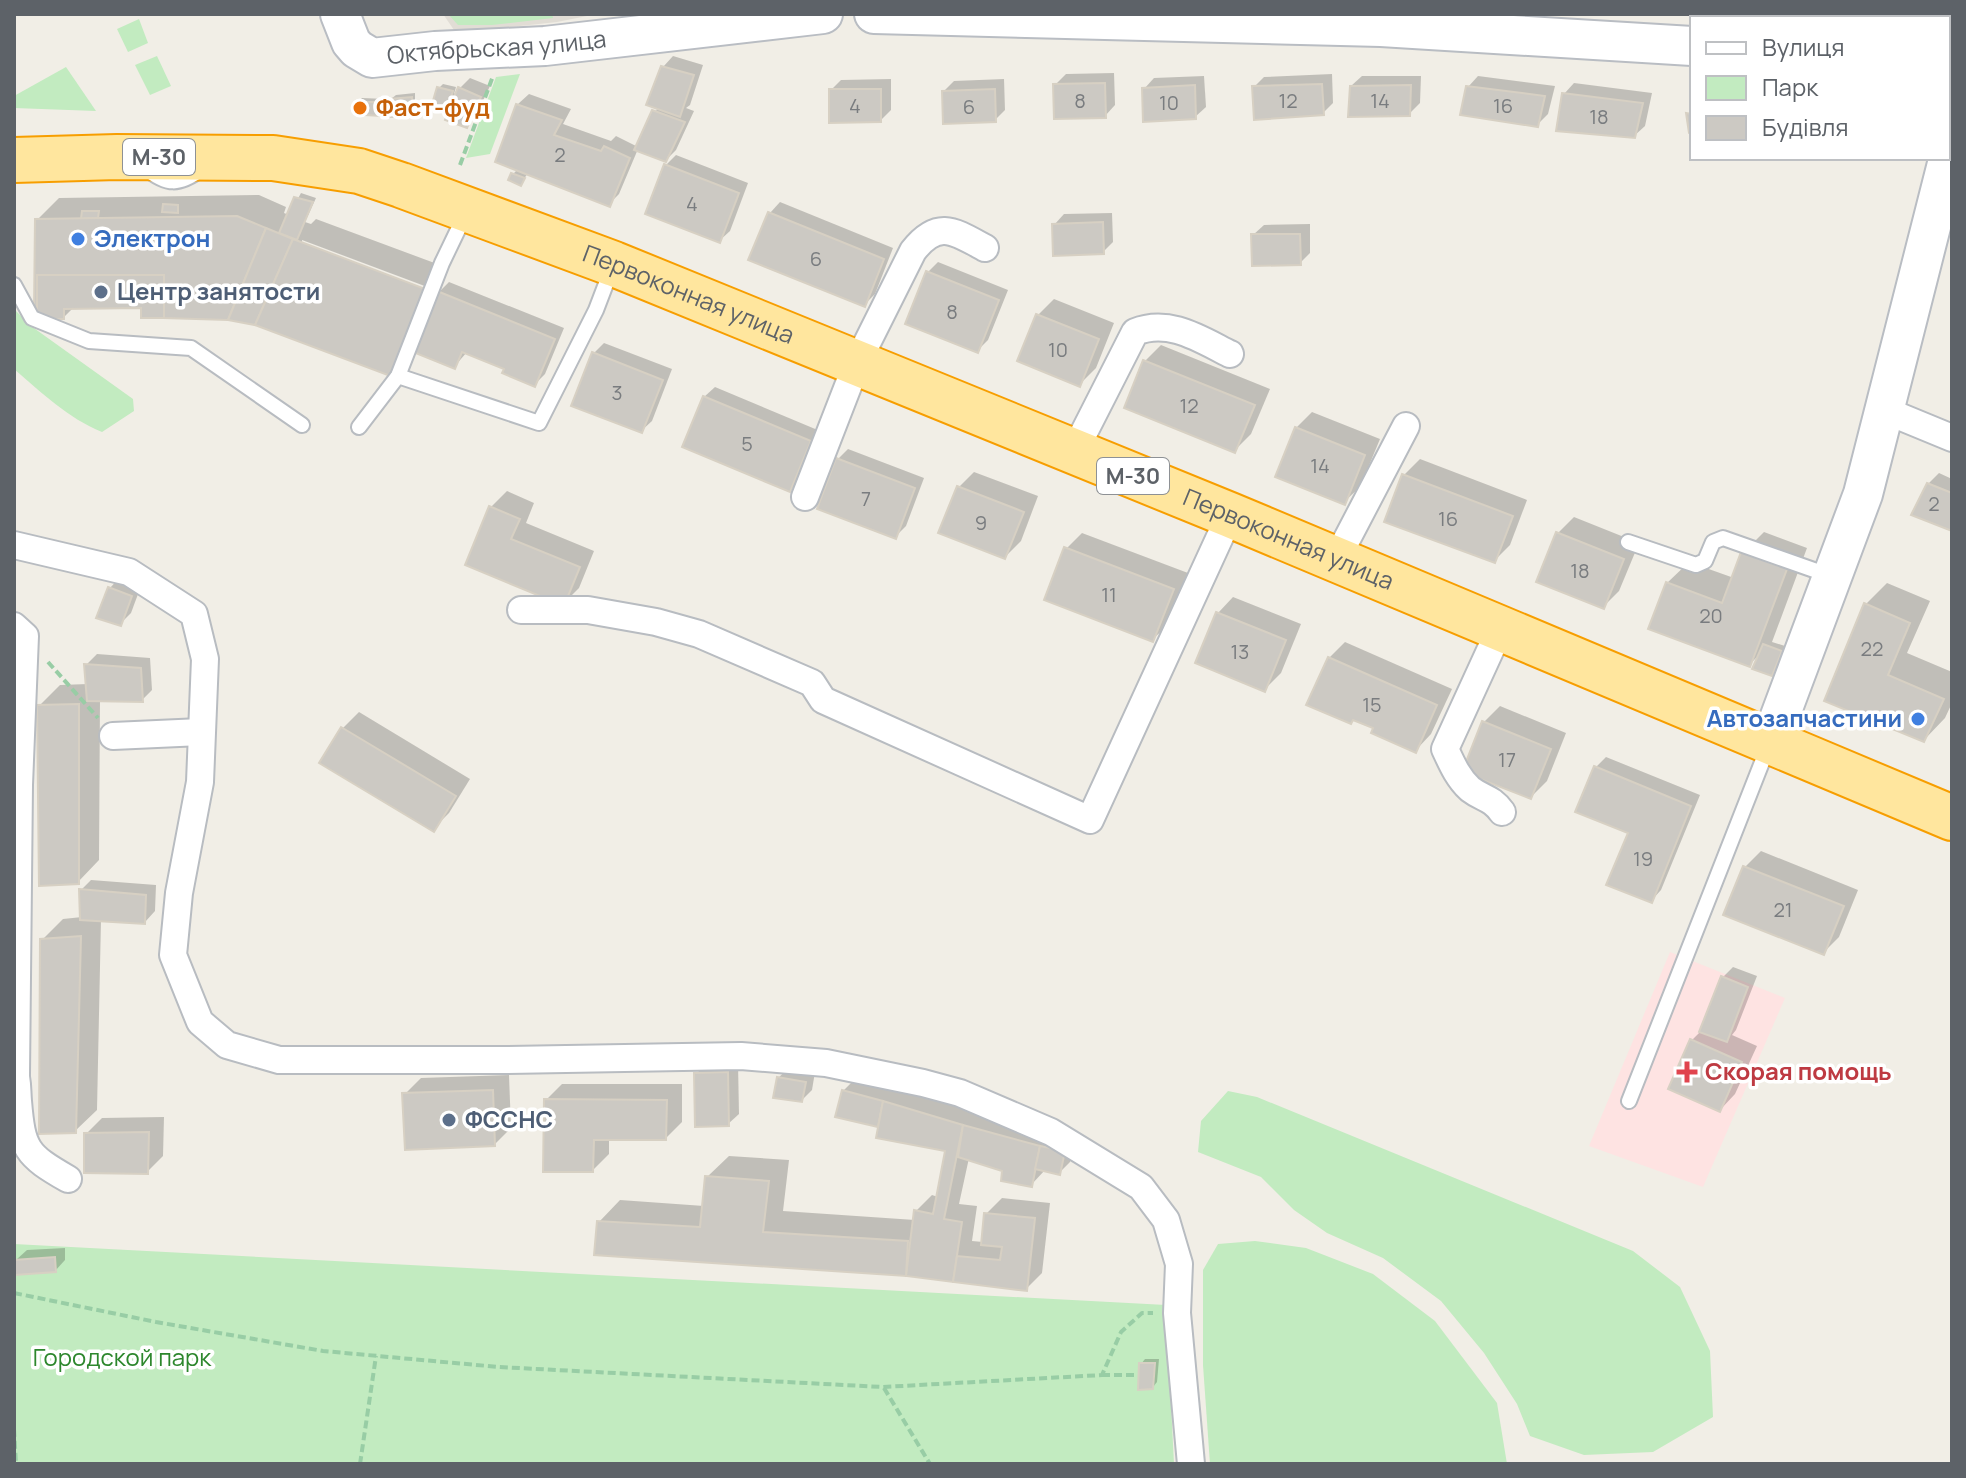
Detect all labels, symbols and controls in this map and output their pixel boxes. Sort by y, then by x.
legend [1690,16,1950,160]
street label: Октябрьская улица [385,21,608,71]
text: Вулиця [1762,30,1844,63]
text: Парк [1762,70,1819,103]
house number: 8 [1074,87,1086,114]
house number: 12 [1278,87,1298,114]
house number: 14 [1370,87,1390,114]
house number: 10 [1159,89,1179,116]
place label: Фаст-фуд [376,90,490,123]
house number: 4 [849,92,861,119]
house number: 16 [1493,92,1513,119]
house number: 6 [963,93,975,120]
marker: Фаст-фуд [351,99,369,117]
house number: 18 [1589,103,1609,130]
text: Будівля [1762,110,1849,143]
road number: М-30 [123,139,195,175]
house number: 2 [554,141,566,168]
house number: 4 [686,190,698,217]
place label: Электрон [94,221,210,254]
marker: Электрон [69,230,87,248]
street label: Первоконная улица [579,236,800,351]
house number: 6 [810,245,822,272]
place label: Центр занятости [117,274,320,307]
marker: Центр занятости [92,283,110,301]
house number: 8 [946,298,958,325]
house number: 10 [1048,336,1068,363]
house number: 3 [611,379,623,406]
house number: 12 [1179,392,1199,419]
house number: 5 [741,430,753,457]
house number: 14 [1310,452,1330,479]
road number: М-30 [1097,458,1169,494]
street label: Первоконная улица [1179,480,1399,597]
house number: 7 [861,485,871,512]
house number: 2 [1928,490,1940,517]
house number: 16 [1438,505,1458,532]
house number: 9 [975,509,987,536]
house number: 18 [1570,557,1590,584]
house number: 11 [1101,581,1117,608]
house number: 20 [1699,602,1723,629]
house number: 22 [1861,635,1883,662]
house number: 13 [1231,638,1249,665]
house number: 15 [1362,691,1382,718]
place label: Автозапчастини [1706,701,1902,734]
marker: Автозапчастини [1909,710,1927,728]
house number: 17 [1498,746,1516,773]
house number: 19 [1633,845,1653,872]
house number: 21 [1773,896,1793,923]
place label: Скорая помощь [1705,1054,1892,1087]
marker: Скорая помощь [1676,1061,1698,1083]
place label: ФССНС [465,1102,553,1135]
marker: ФССНС [440,1111,458,1129]
park label: Городской парк [33,1340,212,1373]

